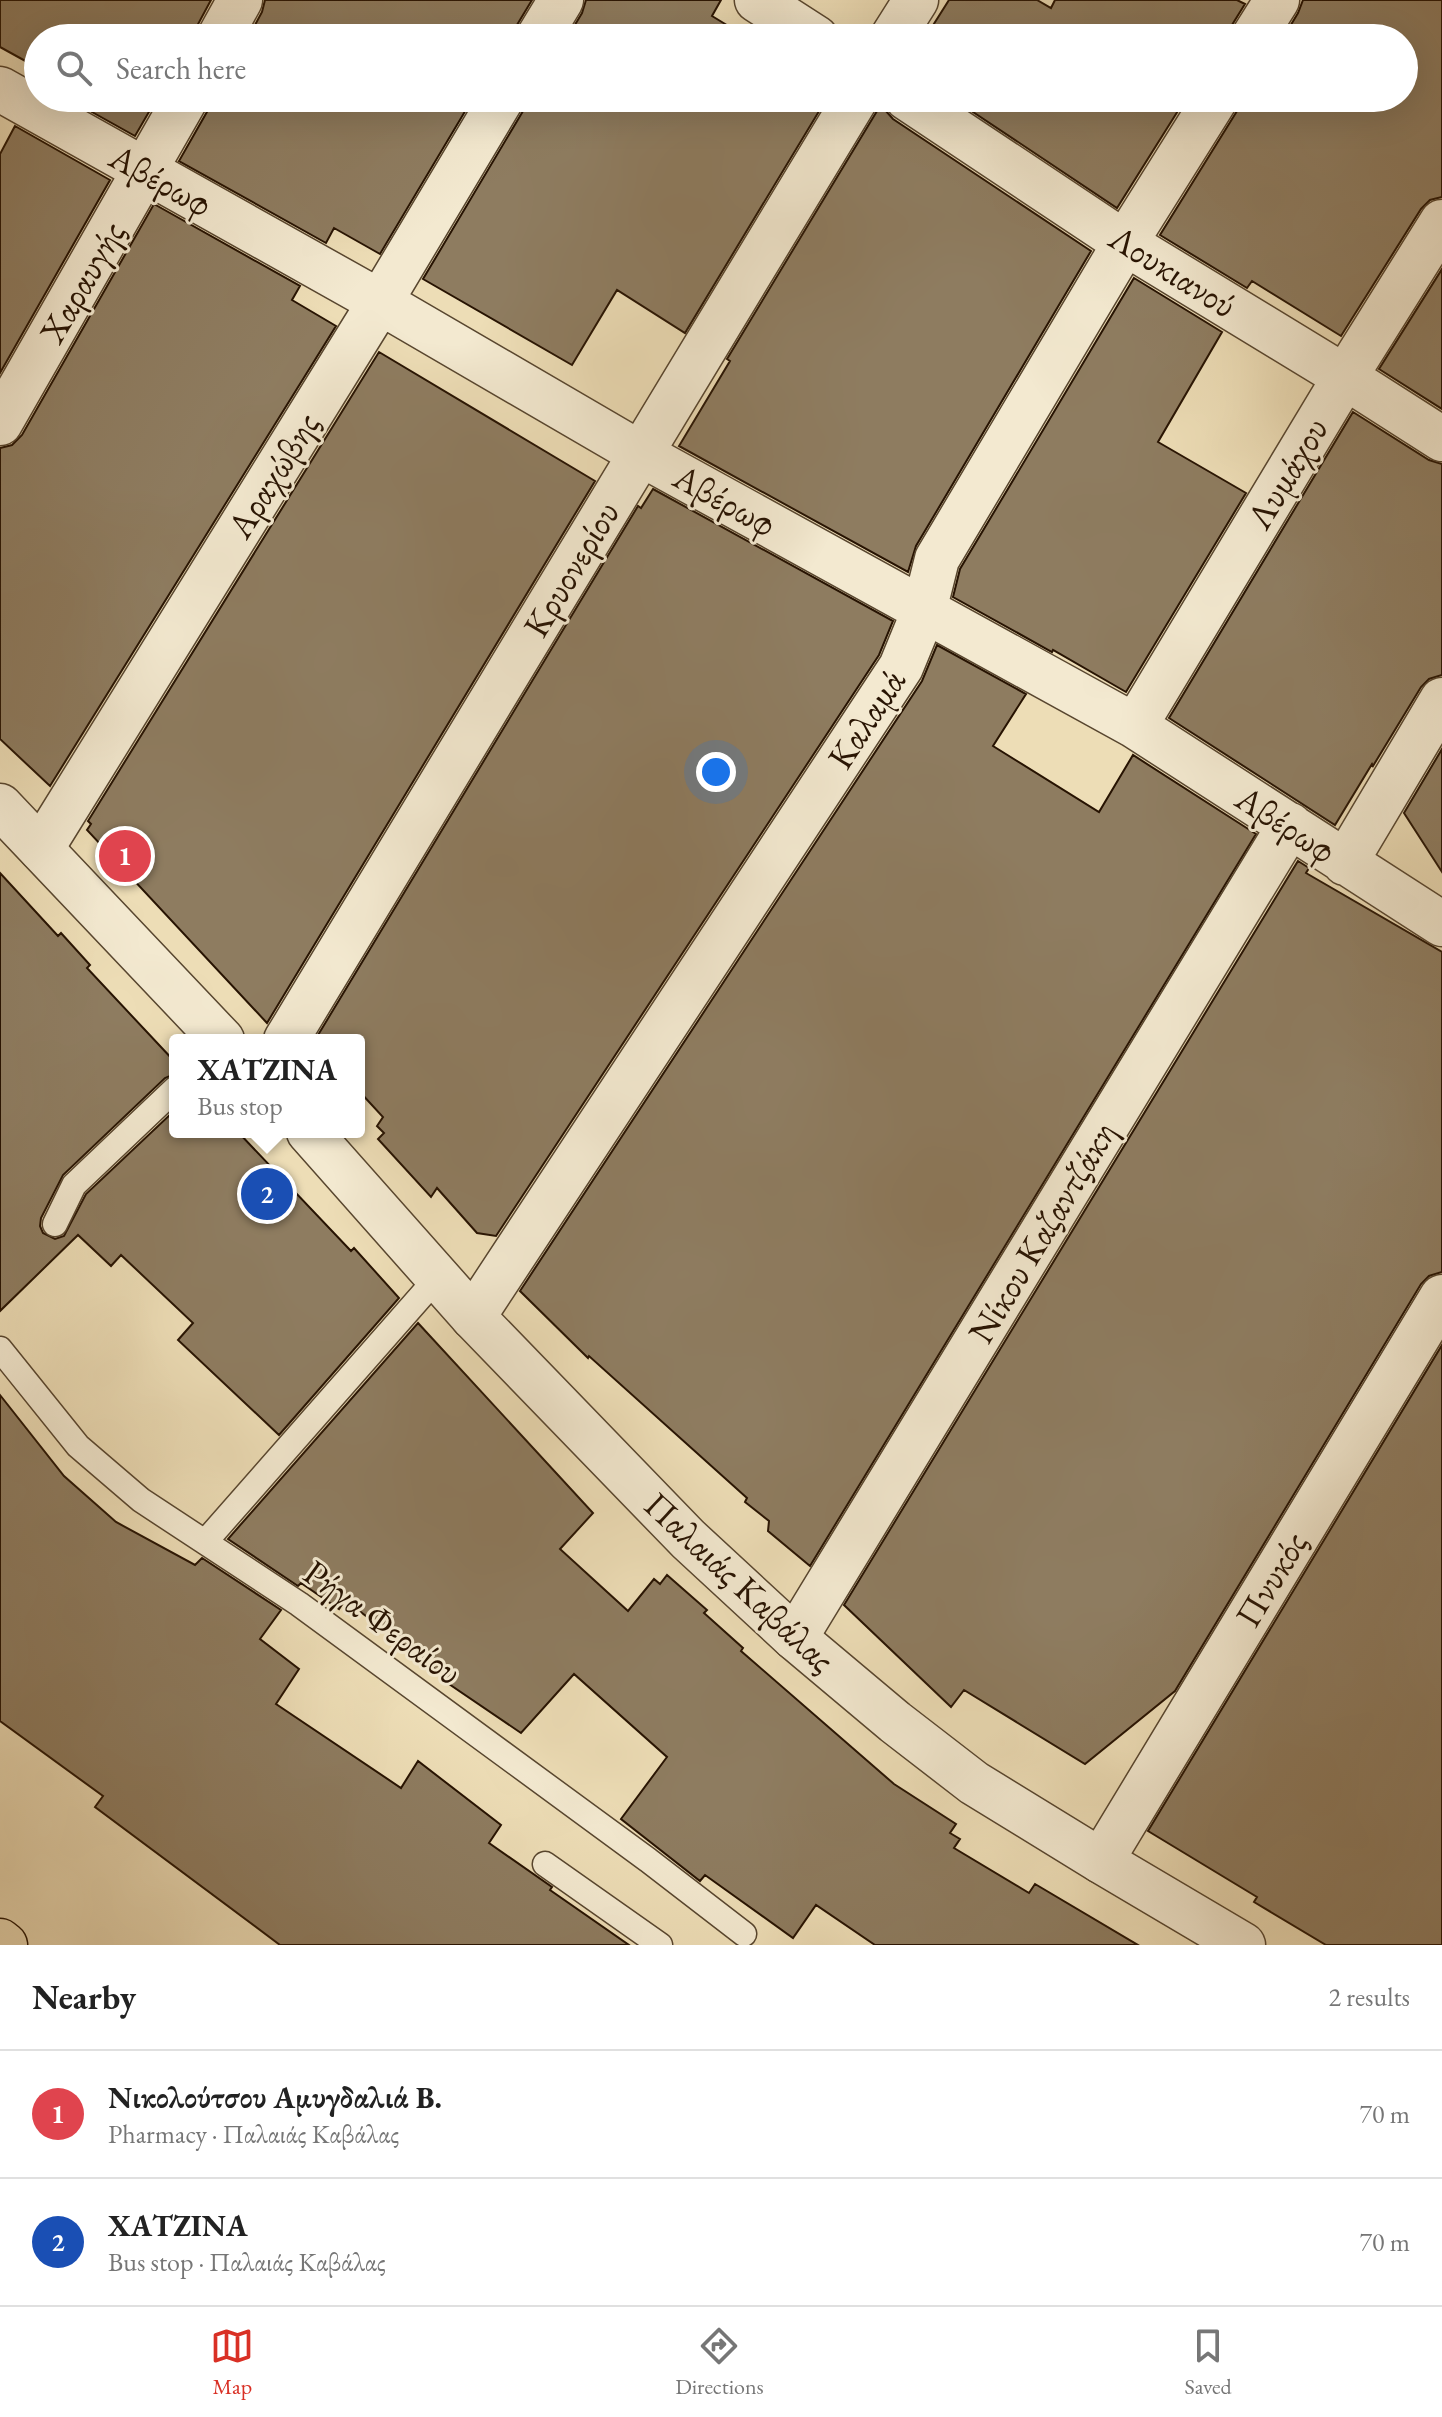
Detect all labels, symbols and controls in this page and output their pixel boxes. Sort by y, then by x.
search box [24,24,1418,112]
icon: search [52,46,96,90]
text: Search here [116,49,246,88]
street label: Αβέρωφ [101,132,221,227]
street label: Χαραυγής [28,212,136,352]
street label: Λουκιανού [1100,213,1245,328]
street label: Αραχώβης [215,403,330,548]
street label: Λυμάχου [1235,409,1339,538]
street label: Αβέρωφ [665,452,785,547]
street label: Κρυονερίου [512,492,630,646]
street label: Καλαμά [816,660,916,778]
your location [696,752,736,792]
street label: Αβέρωφ [1226,774,1345,874]
pin: 1 [99,826,151,886]
popup [169,1034,365,1138]
text: ΧΑΤΖΙΝΑ [197,1050,337,1089]
text: Bus stop [197,1089,283,1123]
street label: Νίκου Καζαντζάκη [957,1112,1127,1352]
pin: 2 [241,1164,293,1224]
street label: Παλαιάς Καβάλας [634,1481,846,1683]
street label: Πνυκός [1224,1522,1318,1636]
street label: Ρήγα Φεραίου [295,1549,471,1695]
text: Nearby [32,1975,136,2019]
text: 2 results [1329,1980,1410,2014]
text: Νικολούτσου Αμυγδαλιά Β. [108,2078,442,2117]
text: 1 [51,2097,65,2131]
text: 70 m [1360,2097,1410,2131]
text: Pharmacy · Παλαιάς Καβάλας [108,2117,399,2151]
text: ΧΑΤΖΙΝΑ [108,2206,248,2245]
text: 2 [51,2225,65,2259]
text: 70 m [1360,2225,1410,2259]
text: Bus stop · Παλαιάς Καβάλας [108,2245,386,2279]
tab: Map [210,2324,254,2401]
tab: Directions [675,2324,764,2401]
tab: Saved [1184,2324,1232,2401]

